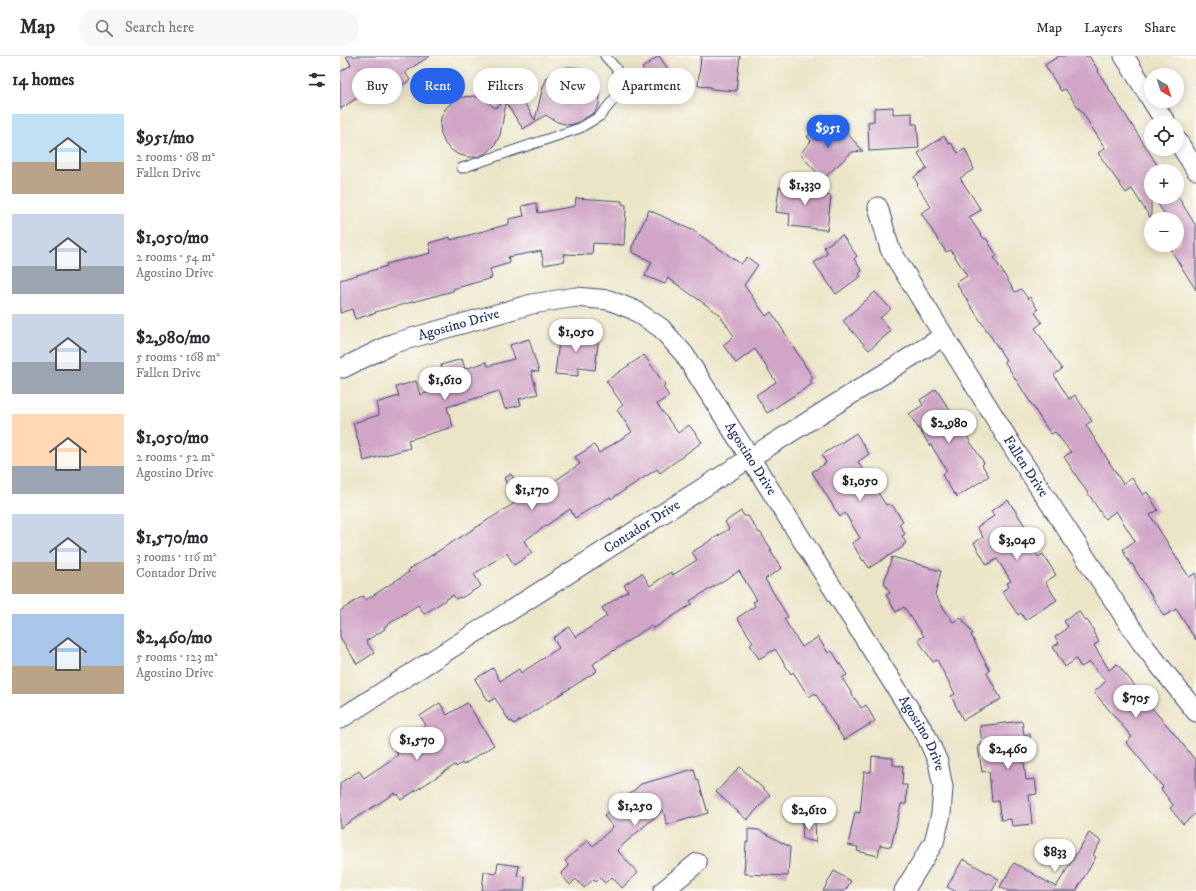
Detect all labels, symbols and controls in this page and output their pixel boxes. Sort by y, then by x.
search box [79,10,359,46]
text: Map [20,16,55,39]
icon: search [93,17,115,39]
text: Search here [125,18,194,37]
text: Map [1036,19,1062,37]
text: Layers [1084,19,1122,37]
text: Share [1144,19,1176,37]
chip: Buy [352,68,402,104]
chip: Rent [410,68,465,104]
chip: Filters [473,68,538,104]
chip: New [546,68,600,104]
chip: Apartment [608,68,695,104]
north arrow [1144,68,1184,108]
map controls [1144,68,1184,252]
text: 14 homes [12,69,74,91]
icon: filters [306,69,328,91]
pin: $951 [804,115,852,149]
button: locate [1144,116,1184,156]
text: $951 [816,120,840,136]
text: $951/mo [136,127,194,149]
icon: home [44,130,92,178]
text: 2 rooms · 68 m² [136,149,215,165]
button: + [1144,164,1184,204]
text: Fallen Drive [136,165,201,181]
pin: $1,330 [772,172,838,206]
text: $1,330 [789,177,821,193]
button: − [1144,212,1184,252]
text: $1,050/mo [136,227,208,249]
icon: home [44,230,92,278]
text: 2 rooms · 54 m² [136,249,215,265]
text: Agostino Drive [136,265,214,281]
street label: Agostino Drive [416,305,502,345]
pin: $1,050 [543,319,609,353]
text: $1,050 [558,324,594,340]
text: $2,980/mo [136,327,210,349]
icon: home [44,330,92,378]
text: 5 rooms · 168 m² [136,349,220,365]
text: Fallen Drive [136,365,201,381]
pin: $1,610 [412,367,478,401]
text: $1,610 [428,372,462,388]
pin: $2,980 [916,410,982,444]
text: $2,980 [930,415,968,431]
street label: Agostino Drive [720,419,781,499]
text: $1,050/mo [136,427,208,449]
icon: home [44,430,92,478]
street label: Fallen Drive [999,432,1052,501]
text: 2 rooms · 52 m² [136,449,215,465]
text: Agostino Drive [136,465,214,481]
pin: $1,050 [827,468,893,502]
text: $1,050 [842,473,878,489]
pin: $1,170 [499,477,565,511]
text: $1,170 [515,482,549,498]
street label: Contador Drive [600,496,684,558]
text: $1,570/mo [136,527,208,549]
pin: $3,040 [984,527,1050,561]
icon: home [44,530,92,578]
text: $3,040 [999,532,1035,548]
text: 3 rooms · 116 m² [136,549,217,565]
text: Contador Drive [136,565,217,581]
text: $2,460/mo [136,627,212,649]
icon: home [44,630,92,678]
text: 5 rooms · 123 m² [136,649,218,665]
text: Agostino Drive [136,665,214,681]
pin: $705 [1112,685,1160,719]
text: $705 [1122,690,1150,706]
street label: Agostino Drive [894,692,949,773]
pin: $1,570 [384,727,450,761]
text: $1,570 [399,732,435,748]
pin: $2,460 [975,736,1041,770]
text: $2,460 [989,741,1027,757]
pin: $1,250 [602,793,668,827]
pin: $2,610 [776,797,842,831]
text: $1,250 [617,798,653,814]
text: $2,610 [791,802,827,818]
pin: $833 [1031,839,1079,873]
text: $833 [1043,844,1067,860]

